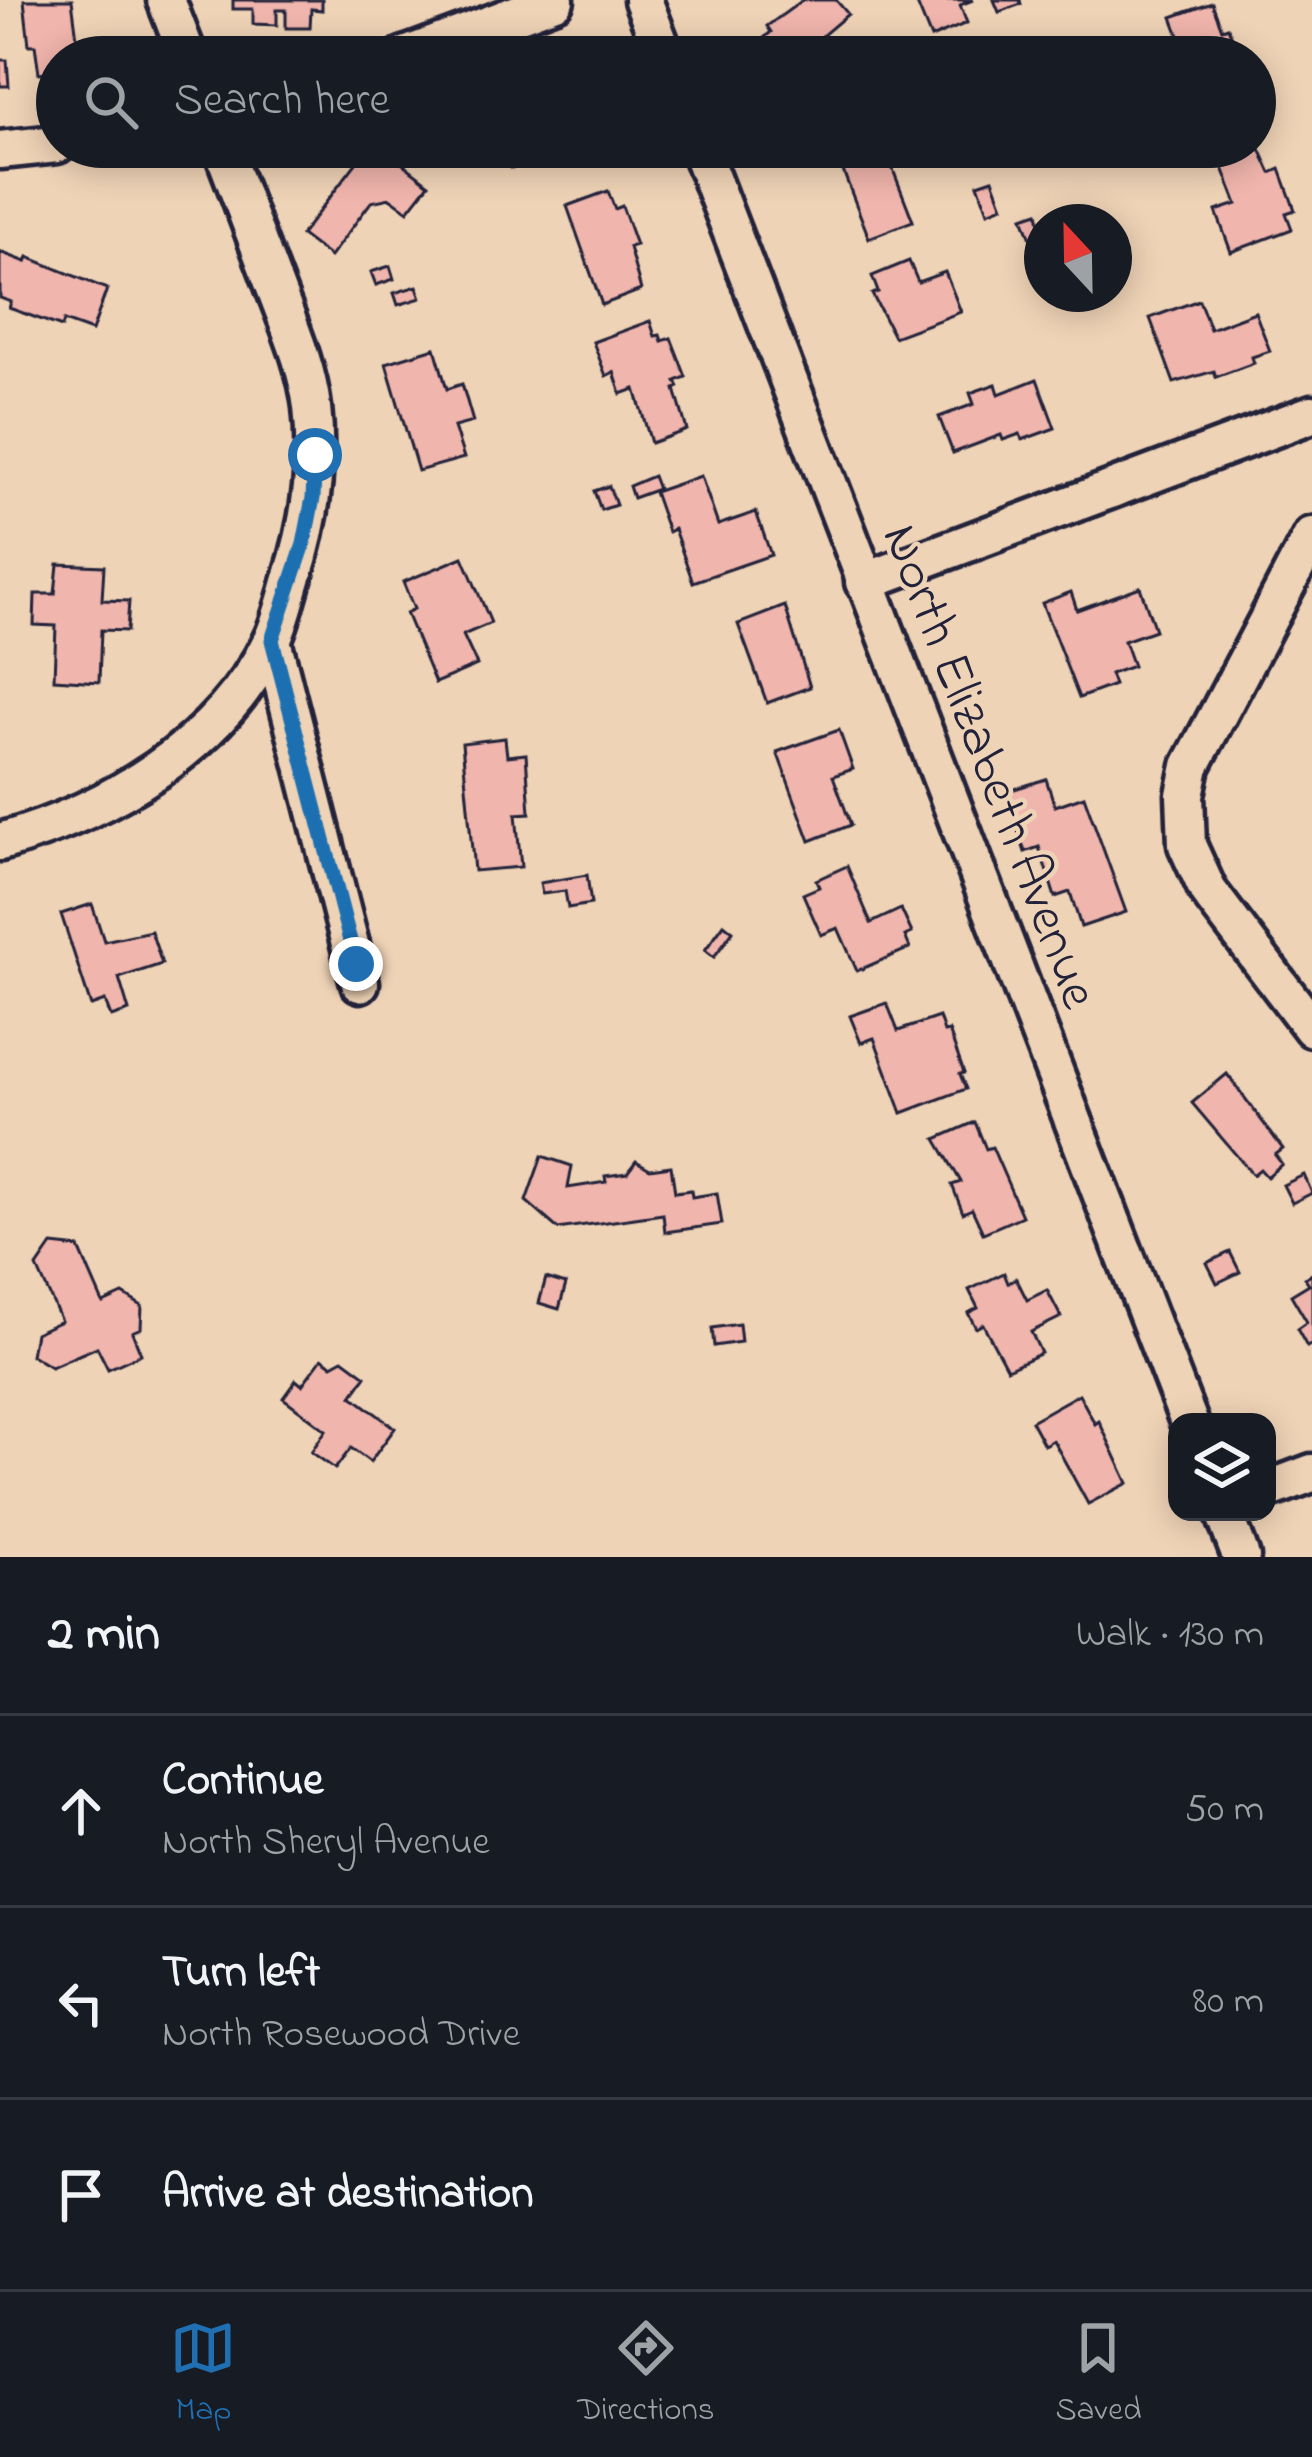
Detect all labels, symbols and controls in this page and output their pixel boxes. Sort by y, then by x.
search box [36,36,1276,168]
icon: search [78,69,144,135]
text: Search here [174,69,390,135]
north arrow [1024,204,1132,312]
route start [288,428,342,482]
street label: North Elizabeth Avenue [859,514,1116,1021]
route end [329,937,383,991]
map controls [1168,1413,1276,1521]
button: layers [1168,1413,1276,1521]
text: 2 min [48,1598,160,1673]
text: Walk · 130 m [1076,1607,1264,1664]
text: Continue [162,1749,323,1815]
icon: ahead [48,1778,114,1844]
text: 50 m [1185,1782,1264,1839]
text: North Sheryl Avenue [162,1815,490,1872]
text: Turn left [162,1941,320,2007]
icon: left [48,1970,114,2036]
text: 80 m [1193,1974,1264,2031]
text: North Rosewood Drive [162,2007,520,2064]
icon: arrive [48,2162,114,2228]
text: Arrive at destination [162,2162,533,2228]
tab: Map [170,2315,236,2435]
tab: Directions [577,2315,715,2435]
tab: Saved [1055,2315,1142,2435]

